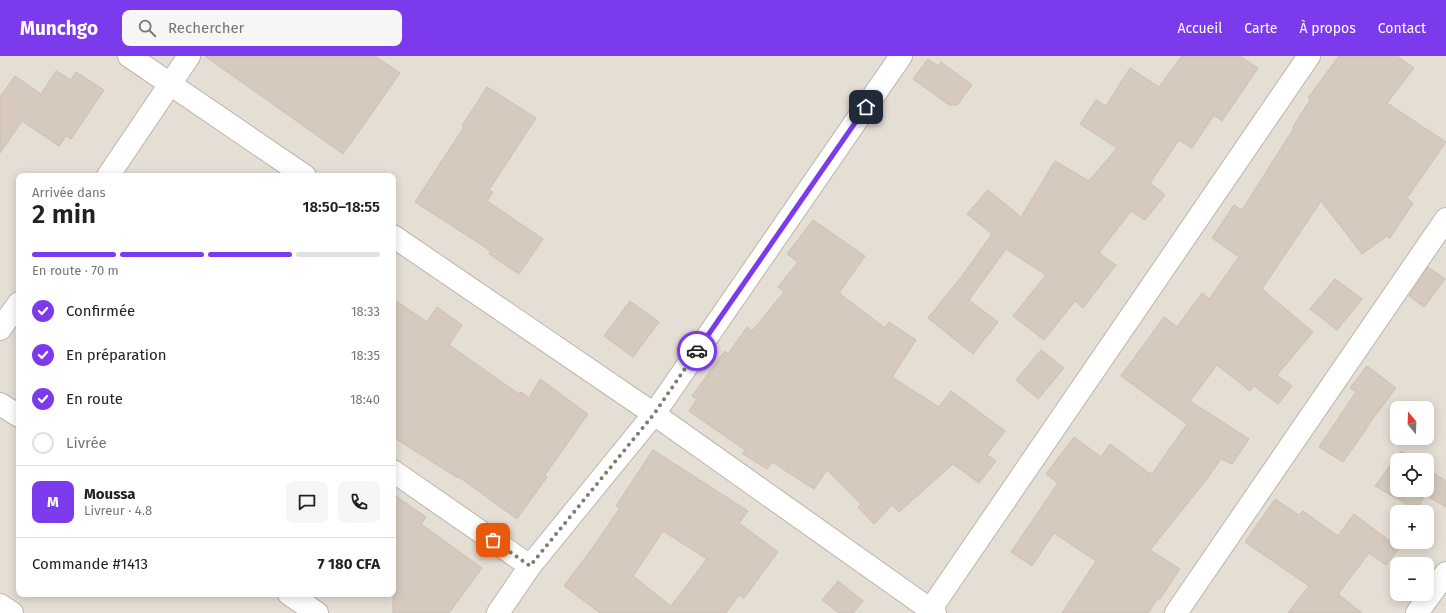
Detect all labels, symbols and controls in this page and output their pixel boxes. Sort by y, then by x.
search box [122,10,402,46]
text: Munchgo [20,17,98,40]
icon: search [136,17,158,39]
text: Rechercher [168,19,244,37]
text: Accueil [1177,20,1222,37]
text: Carte [1244,20,1277,37]
text: À propos [1299,20,1356,37]
text: Contact [1378,20,1426,37]
pin [849,90,883,124]
icon: home [855,96,877,118]
text: Arrivée dans [32,185,106,200]
text: 18:50–18:55 [303,198,380,216]
text: 2 min [32,199,96,230]
text: En route · 70 m [32,263,119,278]
icon: check [32,300,54,322]
text: Confirmée [66,302,135,320]
text: 18:33 [351,304,380,319]
courier [677,331,717,371]
icon: car [686,340,708,362]
icon: check [32,344,54,366]
text: En préparation [66,346,167,364]
text: 18:35 [351,348,380,363]
icon: check [32,388,54,410]
text: En route [66,390,123,408]
text: 18:40 [350,392,380,407]
north arrow [1390,401,1434,445]
map controls [1390,401,1434,601]
text: Livrée [66,434,107,452]
button: locate [1390,453,1434,497]
button: chat [286,481,328,523]
button: phone [338,481,380,523]
text: Moussa [84,485,136,503]
text: M [47,493,59,511]
text: Livreur · 4.8 [84,503,152,518]
button: + [1390,505,1434,549]
pin [476,523,510,557]
icon: bag [482,529,504,551]
text: Commande #1413 [32,555,148,573]
text: 7 180 CFA [317,555,380,573]
button: − [1390,557,1434,601]

